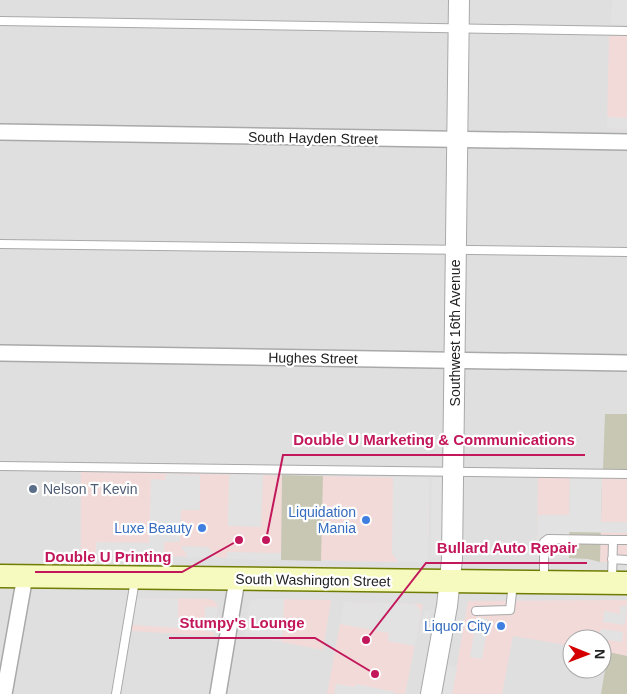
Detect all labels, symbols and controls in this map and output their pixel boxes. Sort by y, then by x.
street label: South Hayden Street [248,129,378,147]
street label: Southwest 16th Avenue [447,259,463,406]
street label: Hughes Street [268,349,358,367]
callout: Double U Marketing & Communications [283,425,585,455]
text: Double U Marketing & Communications [293,431,575,448]
place label: Nelson T Kevin [43,481,137,497]
marker: Nelson T Kevin [27,483,39,495]
place label: Liquidation Mania [288,504,356,536]
marker: Liquidation Mania [360,514,372,526]
place label: Luxe Beauty [114,520,192,536]
marker: Luxe Beauty [196,522,208,534]
callout: Bullard Auto Repair [426,533,587,563]
text: Bullard Auto Repair [437,539,577,556]
callout: Double U Printing [35,542,182,572]
text: Double U Printing [45,548,171,565]
street label: South Washington Street [235,571,391,589]
callout: Stumpy's Lounge [169,608,315,638]
text: Stumpy's Lounge [179,614,305,631]
place label: Liquor City [424,618,491,634]
marker: Liquor City [495,620,507,632]
north arrow [562,629,612,679]
text: N [592,649,608,659]

